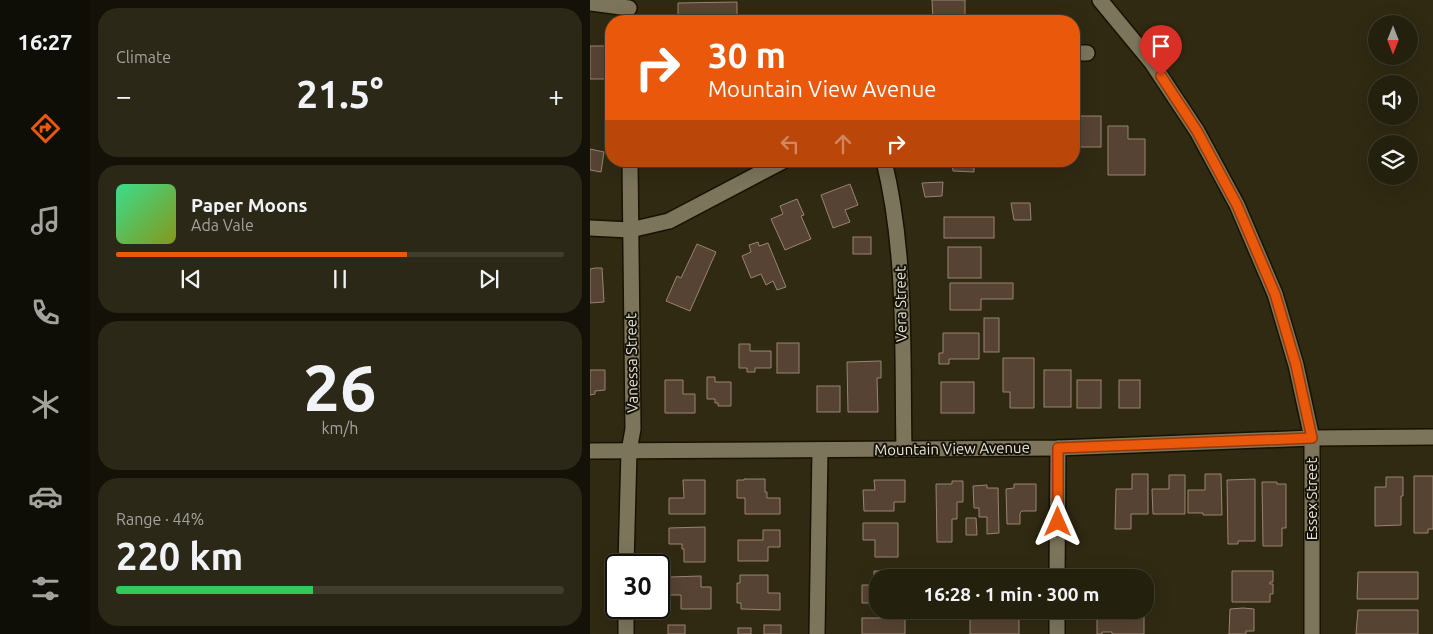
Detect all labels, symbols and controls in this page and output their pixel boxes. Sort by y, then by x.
north arrow [1368,15,1418,65]
map controls [1368,15,1418,185]
pin [1140,25,1182,76]
text: 16:27 [17,29,73,54]
icon: arrive [1147,32,1175,60]
icon: right [625,35,690,100]
text: 30 m [708,35,786,75]
text: Climate [116,48,171,66]
text: 21.5° [296,73,384,115]
button: sound [1368,75,1418,125]
text: Mountain View Avenue [708,76,936,101]
text: − [116,80,132,111]
text: + [548,80,564,111]
icon: directions [28,111,63,146]
icon: left [776,130,804,158]
icon: ahead [829,130,857,158]
icon: right [882,130,910,158]
button: layers [1368,135,1418,185]
text: Paper Moons [191,194,308,216]
icon: music [28,203,63,238]
text: Ada Vale [191,216,254,234]
icon: previous [177,265,205,293]
icon: pause [326,265,354,293]
icon: next [475,265,503,293]
street label: Vera Street [891,266,910,342]
icon: phone [28,295,63,330]
street label: Vanessa Street [622,313,641,413]
text: 26 [303,350,377,423]
icon: climate [28,387,63,422]
text: km/h [322,419,358,437]
street label: Mountain View Avenue [874,439,1030,458]
street label: Essex Street [1303,458,1320,540]
icon: car [28,479,63,514]
position arrow [1031,495,1083,547]
text: Range · 44% [116,510,204,528]
text: 220 km [116,535,243,577]
speed limit sign: 30 [605,554,670,619]
icon: filters [28,571,63,606]
text: 16:28 · 1 min · 300 m [924,583,1099,605]

